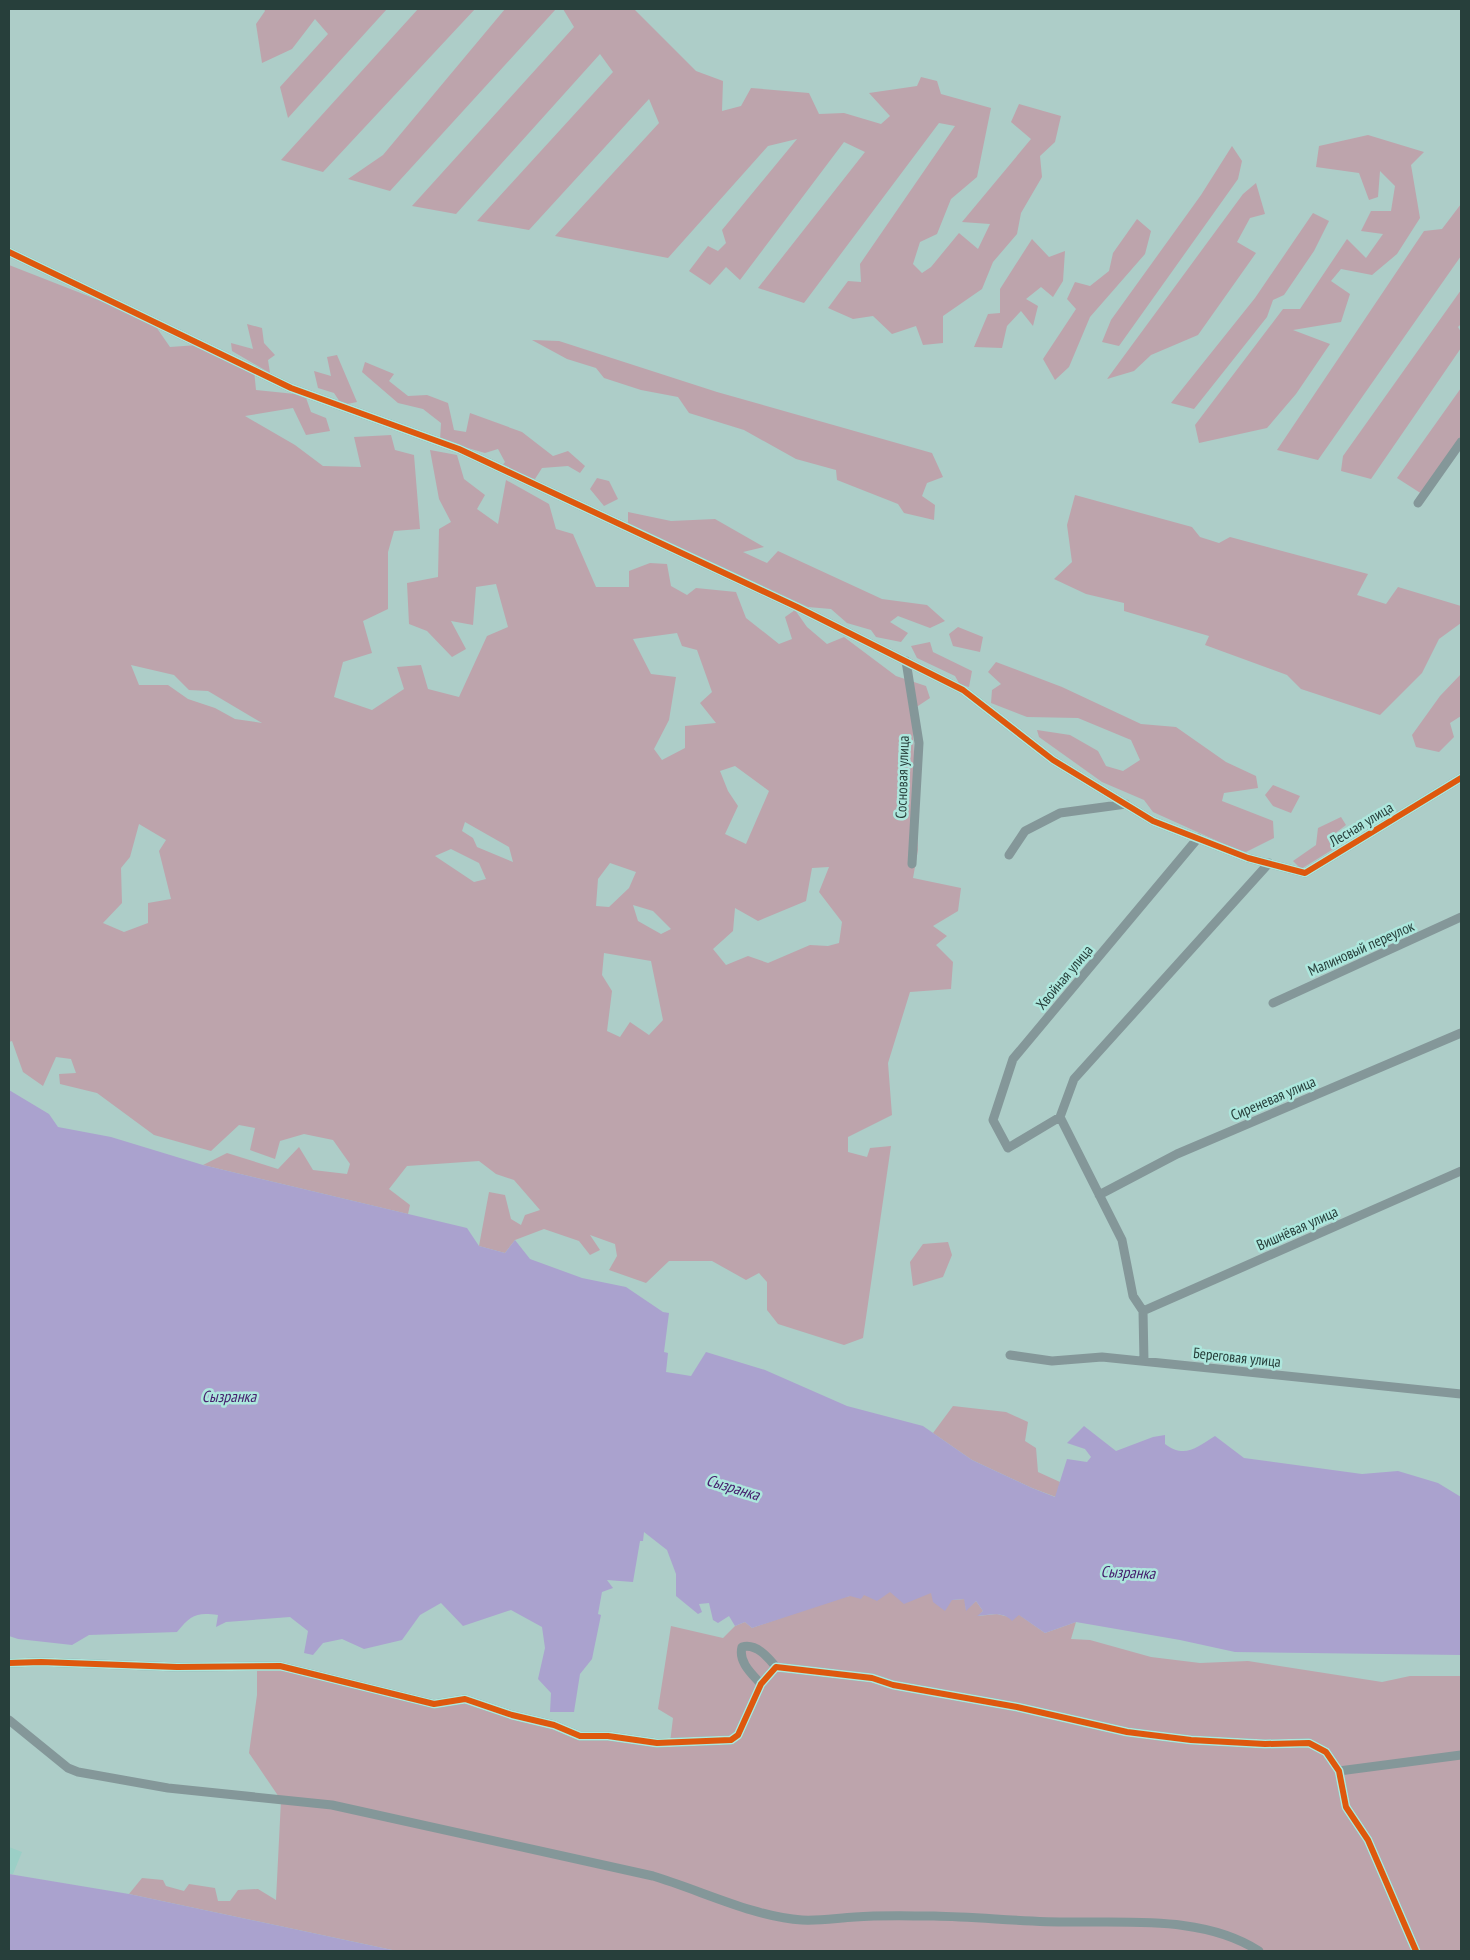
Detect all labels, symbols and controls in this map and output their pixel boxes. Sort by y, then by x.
street label: Сосновая улица [891,735,913,819]
street label: Лесная улица [1325,798,1396,851]
street label: Малиновый переулок [1305,916,1417,980]
street label: Хвойная улица [1031,941,1097,1013]
street label: Сиреневая улица [1228,1072,1318,1124]
street label: Вишнёвая улица [1253,1202,1341,1254]
street label: Береговая улица [1192,1343,1282,1371]
water label: Сызранка [202,1386,258,1406]
water label: Сызранка [704,1469,763,1505]
water label: Сызранка [1100,1561,1157,1583]

